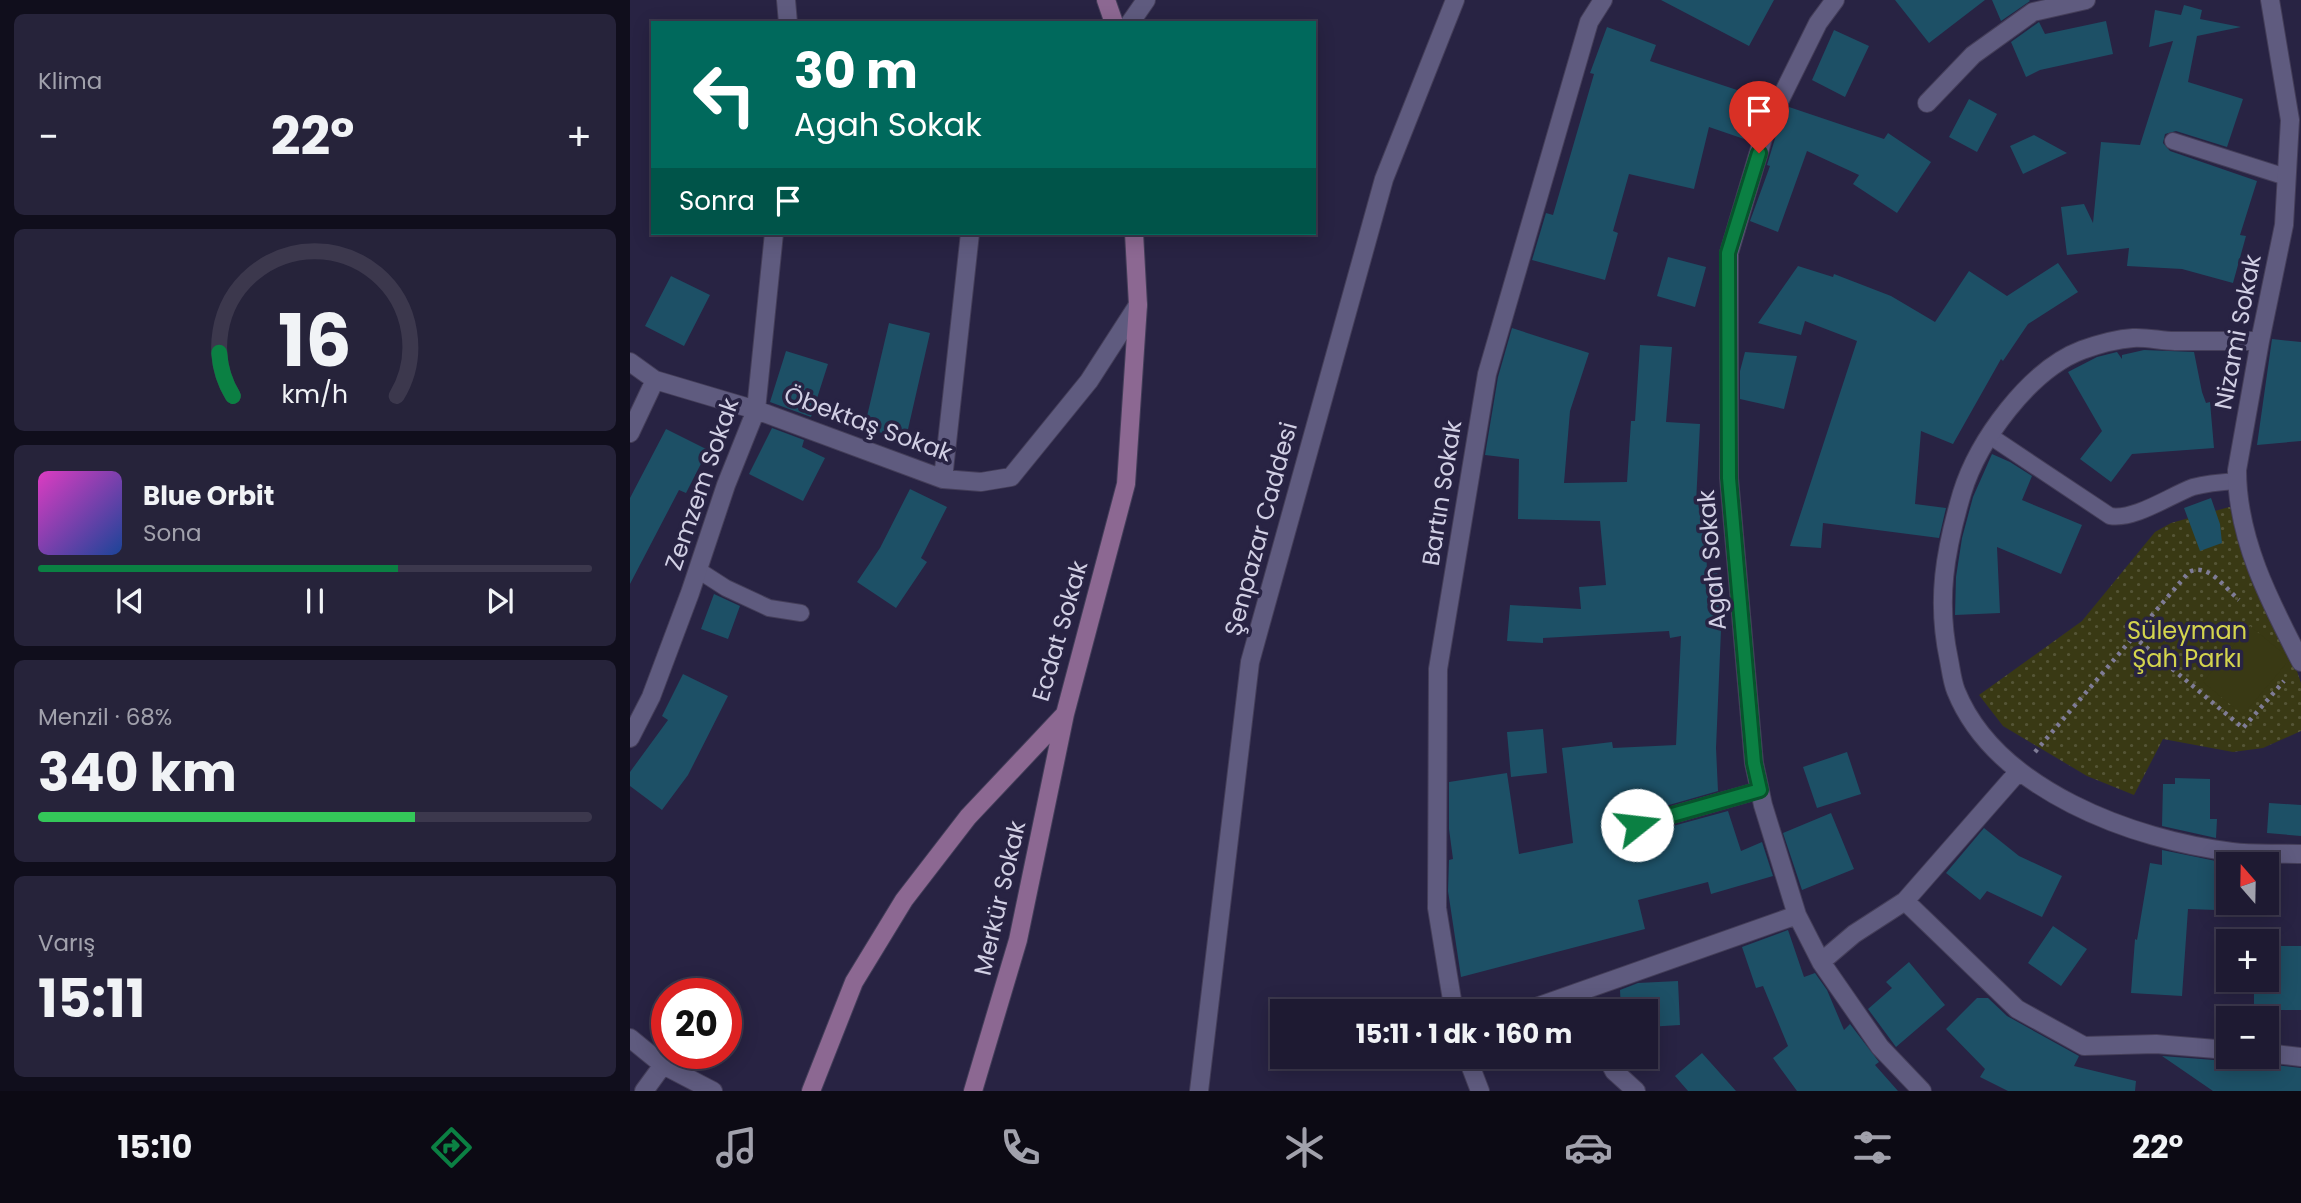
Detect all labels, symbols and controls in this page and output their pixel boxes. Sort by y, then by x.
text: 30 m [794,37,918,105]
icon: left [679,49,770,140]
text: Klima [38,65,102,97]
pin [1729,81,1789,153]
icon: arrive [1740,92,1778,130]
text: 22° [271,100,354,173]
text: Agah Sokak [794,102,982,147]
text: − [38,110,59,163]
text: + [566,110,592,163]
icon: arrive [769,182,807,220]
text: Sonra [679,183,755,219]
street label: Nizami Sokak [2206,251,2269,412]
text: 16 [278,291,352,392]
text: km/h [282,377,348,412]
street label: Öbektaş Sokak [780,378,957,469]
street label: Zemzem Sokak [657,393,747,574]
street label: Bartın Sokak [1414,417,1469,568]
street label: Şenpazar Caddesi [1216,418,1305,639]
text: Blue Orbit [143,478,274,514]
street label: Agah Sokak [1689,488,1734,632]
text: Sona [143,517,202,549]
street label: Ecdat Sokak [1024,556,1096,705]
icon: previous [111,582,149,620]
icon: pause [296,582,334,620]
icon: next [481,582,519,620]
park label: Süleyman Şah Parkı [2127,614,2247,675]
text: Menzil · 68% [38,701,172,733]
text: 340 km [38,736,237,809]
position arrow [1600,788,1674,862]
street label: Merkür Sokak [966,817,1034,979]
north arrow [2216,852,2278,915]
map controls [2216,852,2279,1069]
text: Varış [38,927,95,959]
button: + [2216,929,2279,992]
text: 15:11 [38,962,145,1035]
speed limit sign: 20 [651,978,742,1069]
button: − [2216,1006,2279,1069]
text: 15:11 · 1 dk · 160 m [1356,1016,1572,1052]
icon: directions [427,1123,476,1172]
icon: music [712,1123,761,1172]
icon: phone [996,1123,1045,1172]
icon: climate [1280,1123,1329,1172]
icon: car [1564,1123,1613,1172]
icon: filters [1848,1123,1897,1172]
text: 15:10 [118,1124,192,1169]
text: 22° [2132,1124,2183,1169]

